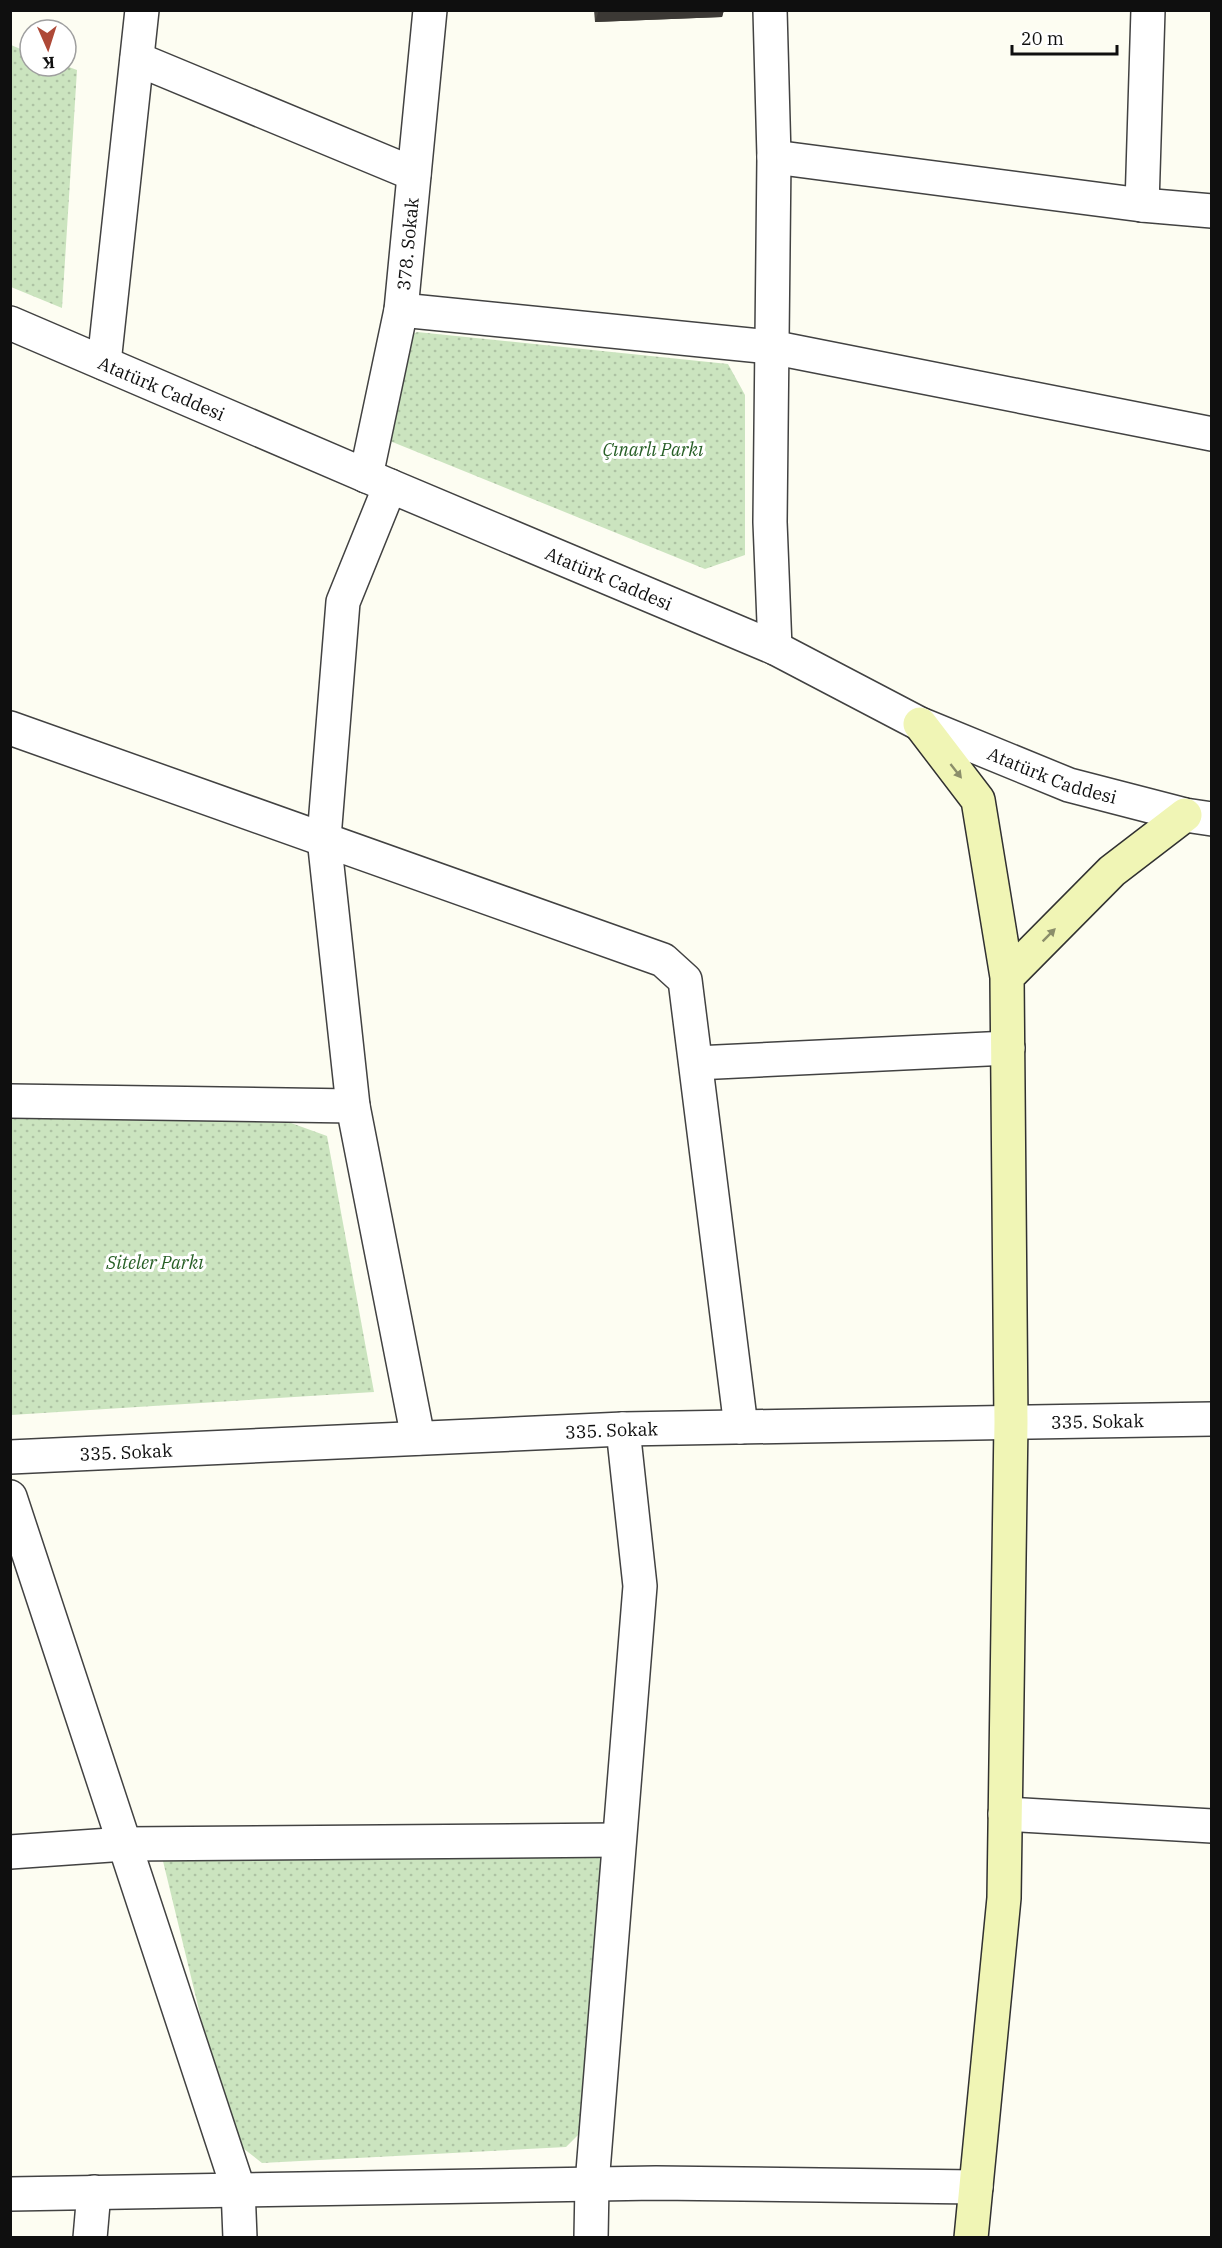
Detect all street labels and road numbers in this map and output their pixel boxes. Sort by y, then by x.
street label: 378. Sokak [391,196,423,291]
street label: Atatürk Caddesi [95,351,229,425]
street label: Atatürk Caddesi [542,541,676,615]
street label: Atatürk Caddesi [984,741,1120,808]
street label: 335. Sokak [1051,1409,1144,1433]
street label: 335. Sokak [564,1417,659,1443]
street label: 335. Sokak [79,1438,173,1465]

